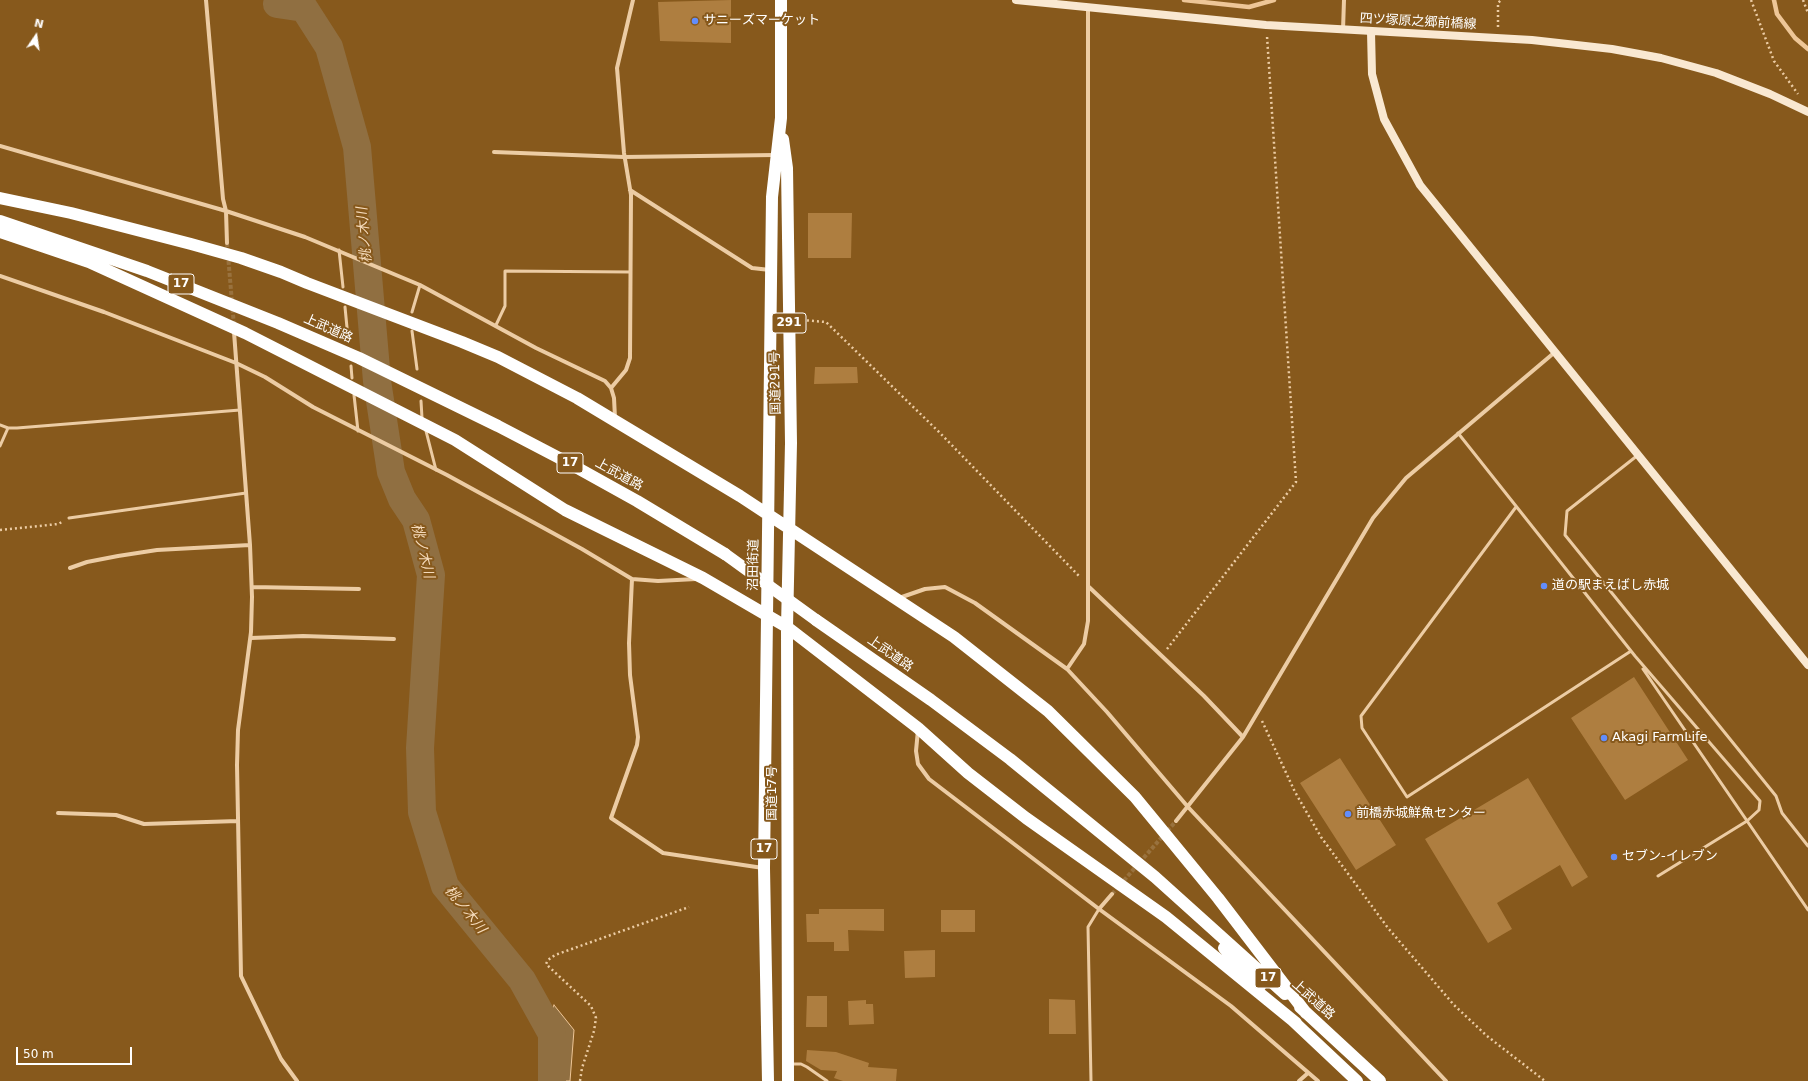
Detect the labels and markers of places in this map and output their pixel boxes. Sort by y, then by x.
place label: サニーズマーケット [703,13,820,29]
marker: サニーズマーケット [690,16,700,26]
place label: 道の駅まえばし赤城 [1552,578,1669,594]
marker: 道の駅まえばし赤城 [1539,581,1549,591]
place label: Akagi FarmLife [1612,730,1708,746]
marker: Akagi FarmLife [1599,733,1609,743]
place label: 前橋赤城鮮魚センター [1356,806,1486,822]
marker: 前橋赤城鮮魚センター [1343,809,1353,819]
place label: セブン-イレブン [1622,849,1718,865]
marker: セブン-イレブン [1609,852,1619,862]

